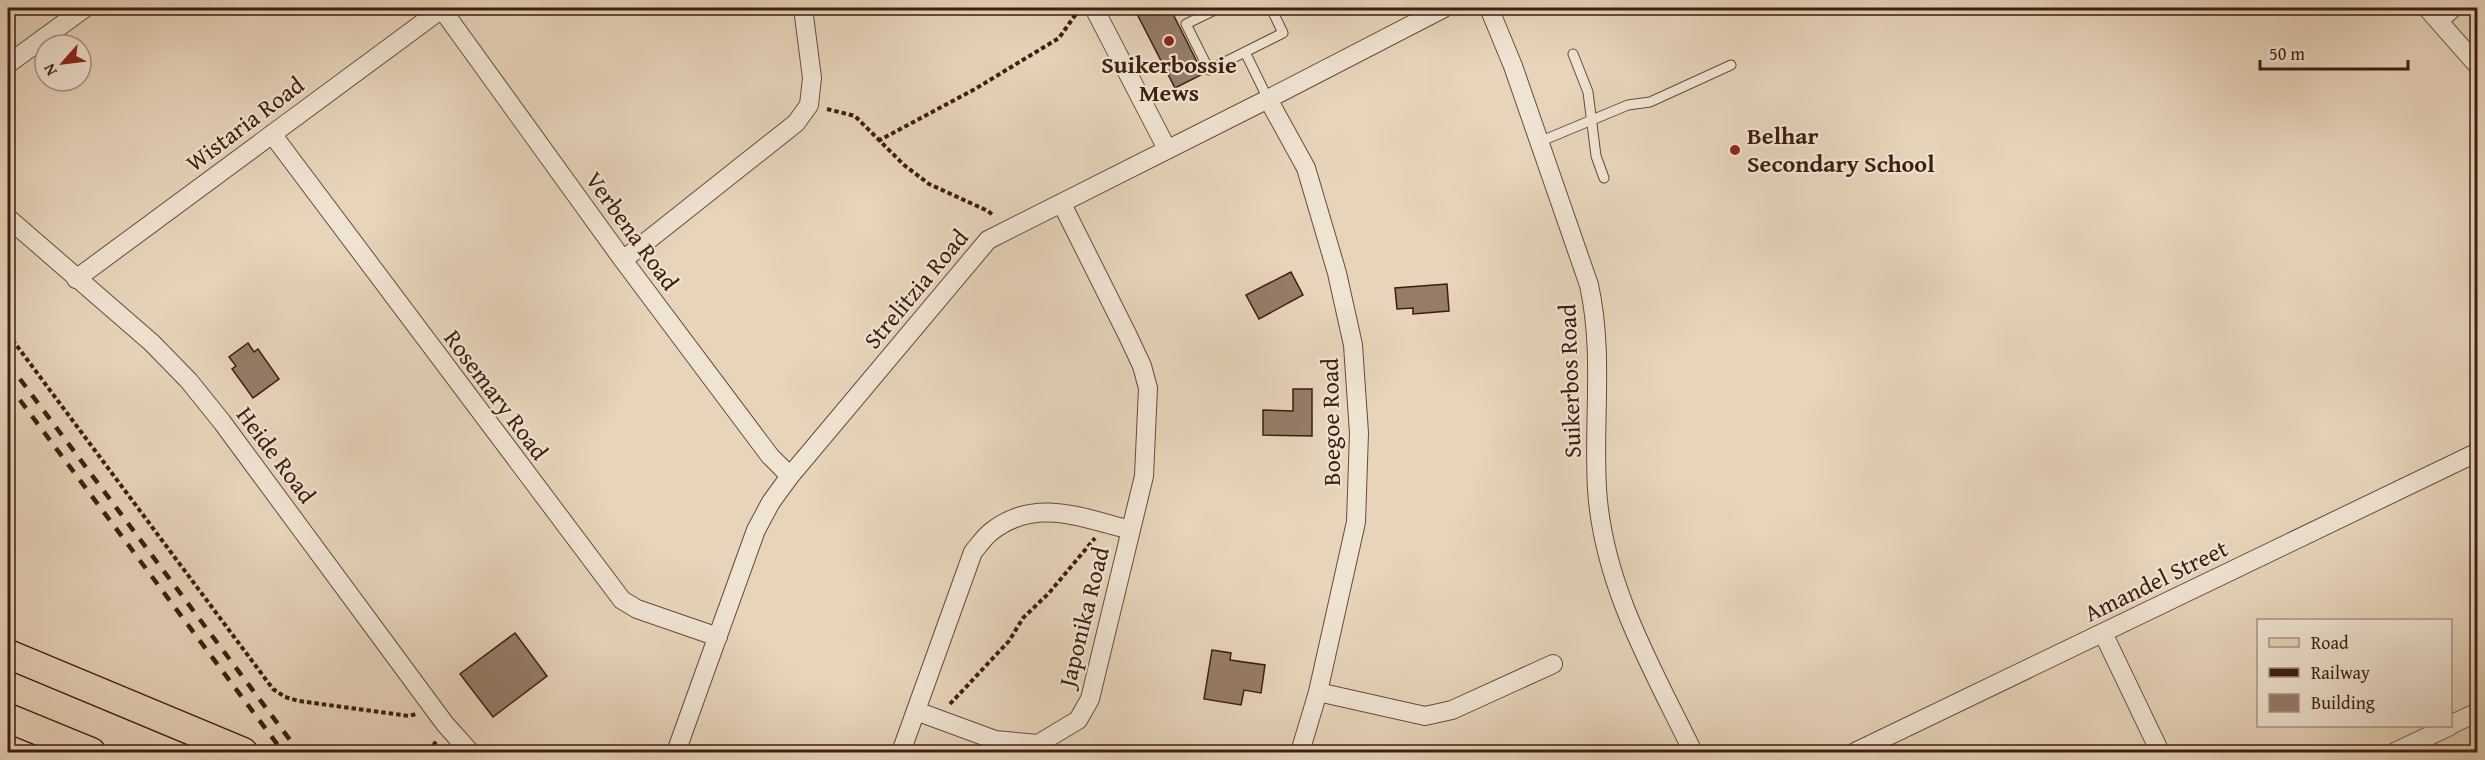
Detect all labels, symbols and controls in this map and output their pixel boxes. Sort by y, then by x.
north arrow [33,33,93,93]
scale bar [2260,33,2408,71]
marker: Suikerbossie Mews [1162,34,1176,48]
text: 50 m [2269,40,2305,67]
place label: Suikerbossie Mews [1101,47,1237,110]
text: N [37,59,63,80]
street label: Wistaria Road [178,67,311,180]
place label: Belhar Secondary School [1747,118,1935,181]
marker: Belhar Secondary School [1728,143,1742,157]
street label: Verbena Road [577,164,688,298]
street label: Strelitzia Road [855,221,976,356]
street label: Suikerbos Road [1549,303,1590,459]
street label: Rosemary Road [436,322,557,467]
street label: Boegoe Road [1312,357,1349,486]
street label: Heide Road [228,399,325,511]
street label: Amandel Street [2078,530,2234,630]
street label: Japonika Road [1048,543,1118,694]
legend [2257,619,2452,727]
text: Road [2311,629,2349,656]
text: Railway [2311,659,2370,686]
text: Building [2311,689,2375,716]

